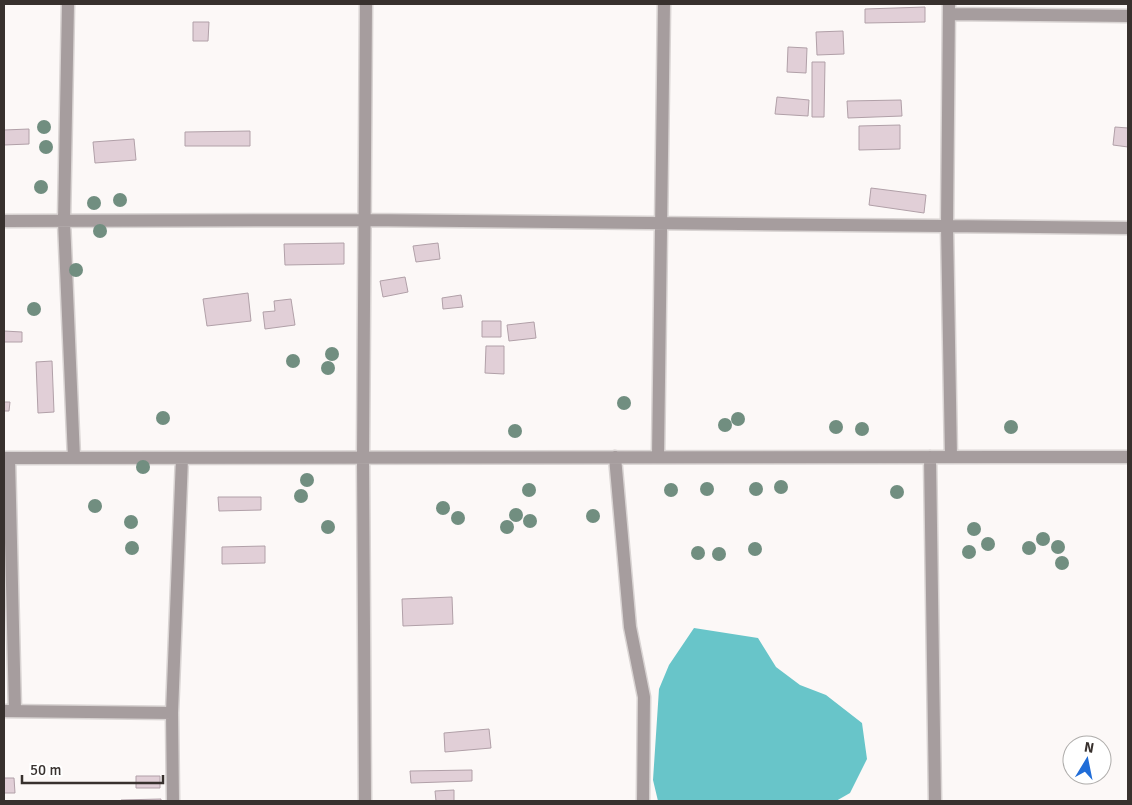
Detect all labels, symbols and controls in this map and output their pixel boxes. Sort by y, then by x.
north arrow [1062,735,1112,785]
text: N [1083,738,1095,757]
scale bar [22,752,164,784]
text: 50 m [30,761,61,779]

